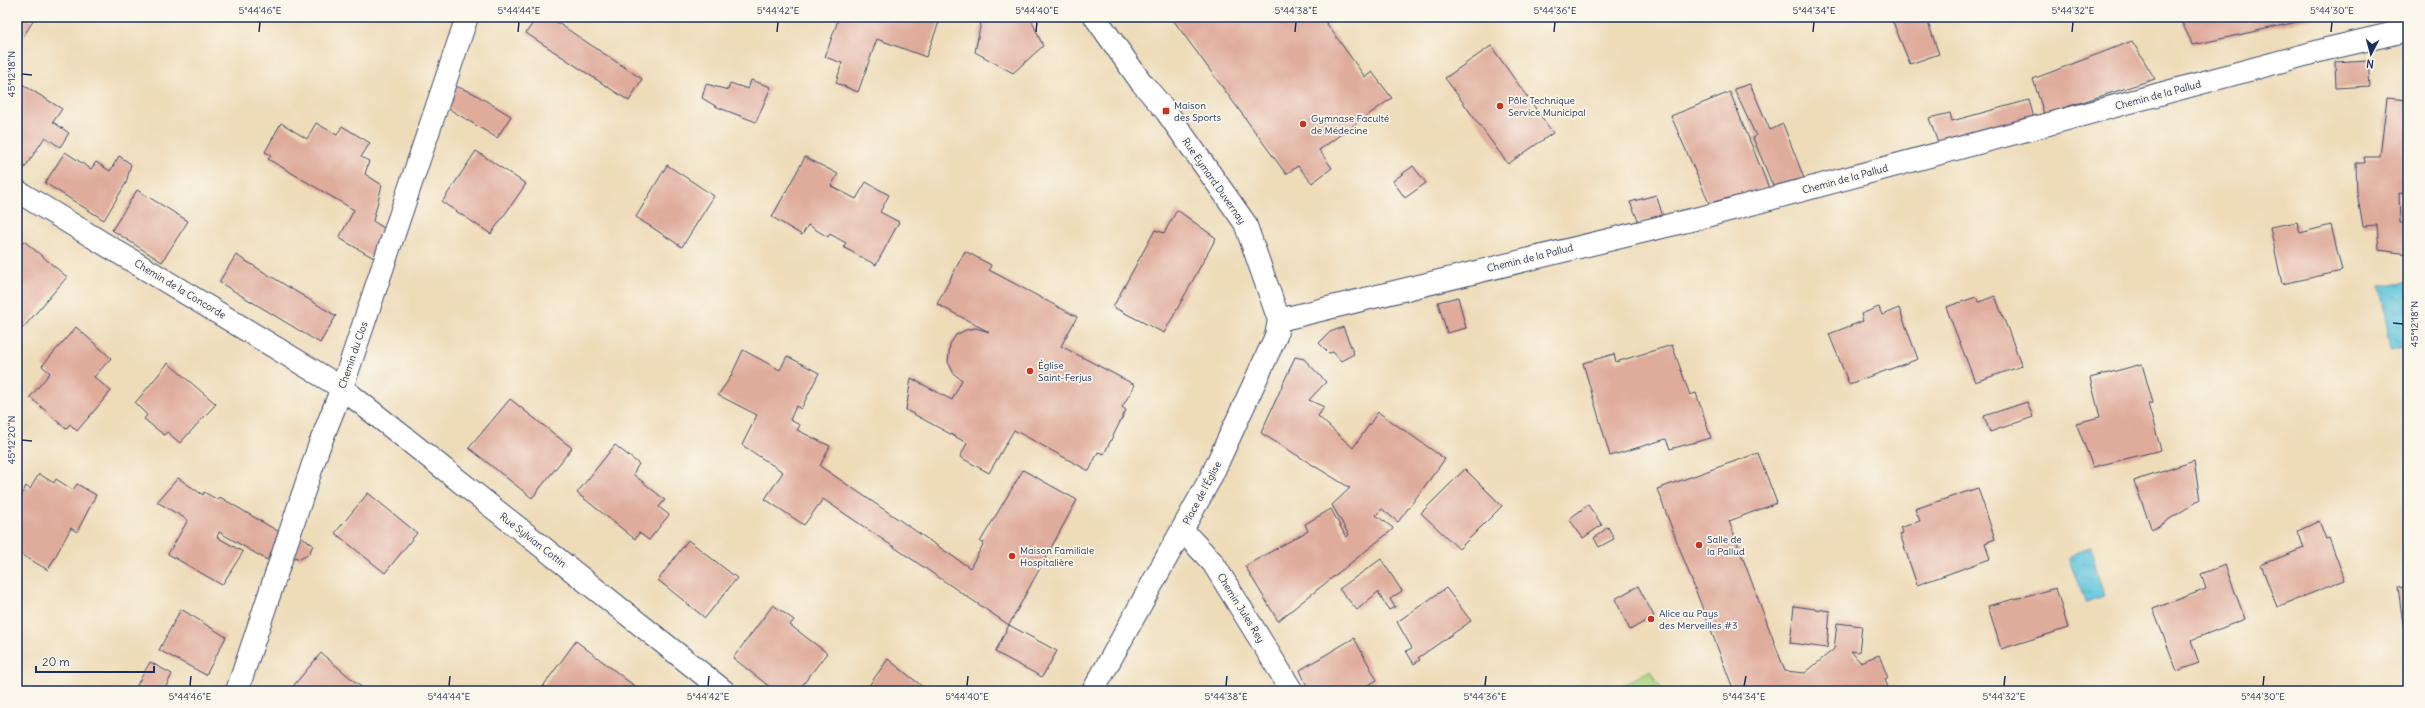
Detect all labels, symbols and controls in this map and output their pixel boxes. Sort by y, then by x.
text: 5°44'46"E [239,4,282,17]
text: 5°44'44"E [498,4,541,17]
text: 5°44'42"E [757,4,799,17]
text: 5°44'40"E [1015,4,1059,17]
text: 5°44'38"E [1274,4,1318,17]
text: 5°44'36"E [1533,4,1577,17]
text: 5°44'34"E [1792,4,1836,17]
text: 5°44'32"E [2052,4,2095,17]
text: 5°44'30"E [2310,4,2354,17]
north arrow [2351,34,2391,74]
text: 45°12'18"N [5,51,18,97]
text: N [2365,57,2374,71]
street label: Chemin de la Pallud [2114,77,2203,113]
place label: Pôle Technique Service Municipal [1508,94,1586,119]
place label: Maison des Sports [1174,99,1221,124]
marker: Pôle Technique Service Municipal [1495,101,1505,111]
marker: Maison des Sports [1161,106,1171,116]
place label: Gymnase Faculté de Médecine [1311,112,1389,137]
marker: Gymnase Faculté de Médecine [1298,119,1308,129]
street label: Rue Eymard Duvernay [1179,135,1249,227]
street label: Chemin de la Pallud [1801,161,1890,197]
street label: Chemin de la Pallud [1485,241,1575,275]
street label: Chemin de la Concorde [132,257,228,321]
text: 45°12'18"N [2408,301,2421,347]
street label: Chemin du Clos [335,319,371,390]
place label: Église Saint-Ferjus [1038,359,1092,384]
marker: Église Saint-Ferjus [1025,366,1035,376]
text: 45°12'20"N [5,416,18,464]
street label: Place de l'Église [1180,459,1224,527]
street label: Rue Sylvian Cottin [497,510,569,570]
place label: Salle de la Pallud [1707,533,1745,558]
marker: Salle de la Pallud [1694,540,1704,550]
place label: Maison Familiale Hospitalière [1020,544,1094,569]
marker: Maison Familiale Hospitalière [1007,551,1017,561]
street label: Chemin Jules Rey [1214,571,1268,645]
place label: Alice au Pays des Merveilles #3 [1659,607,1738,632]
marker: Alice au Pays des Merveilles #3 [1646,614,1656,624]
scale bar [36,648,154,674]
text: 20 m [42,654,70,669]
text: 5°44'46"E [169,690,212,703]
text: 5°44'44"E [428,690,471,703]
text: 5°44'42"E [687,690,729,703]
text: 5°44'40"E [945,690,989,703]
text: 5°44'38"E [1204,690,1248,703]
text: 5°44'36"E [1463,690,1507,703]
text: 5°44'34"E [1722,690,1766,703]
text: 5°44'32"E [1983,690,2026,703]
text: 5°44'30"E [2241,690,2285,703]

